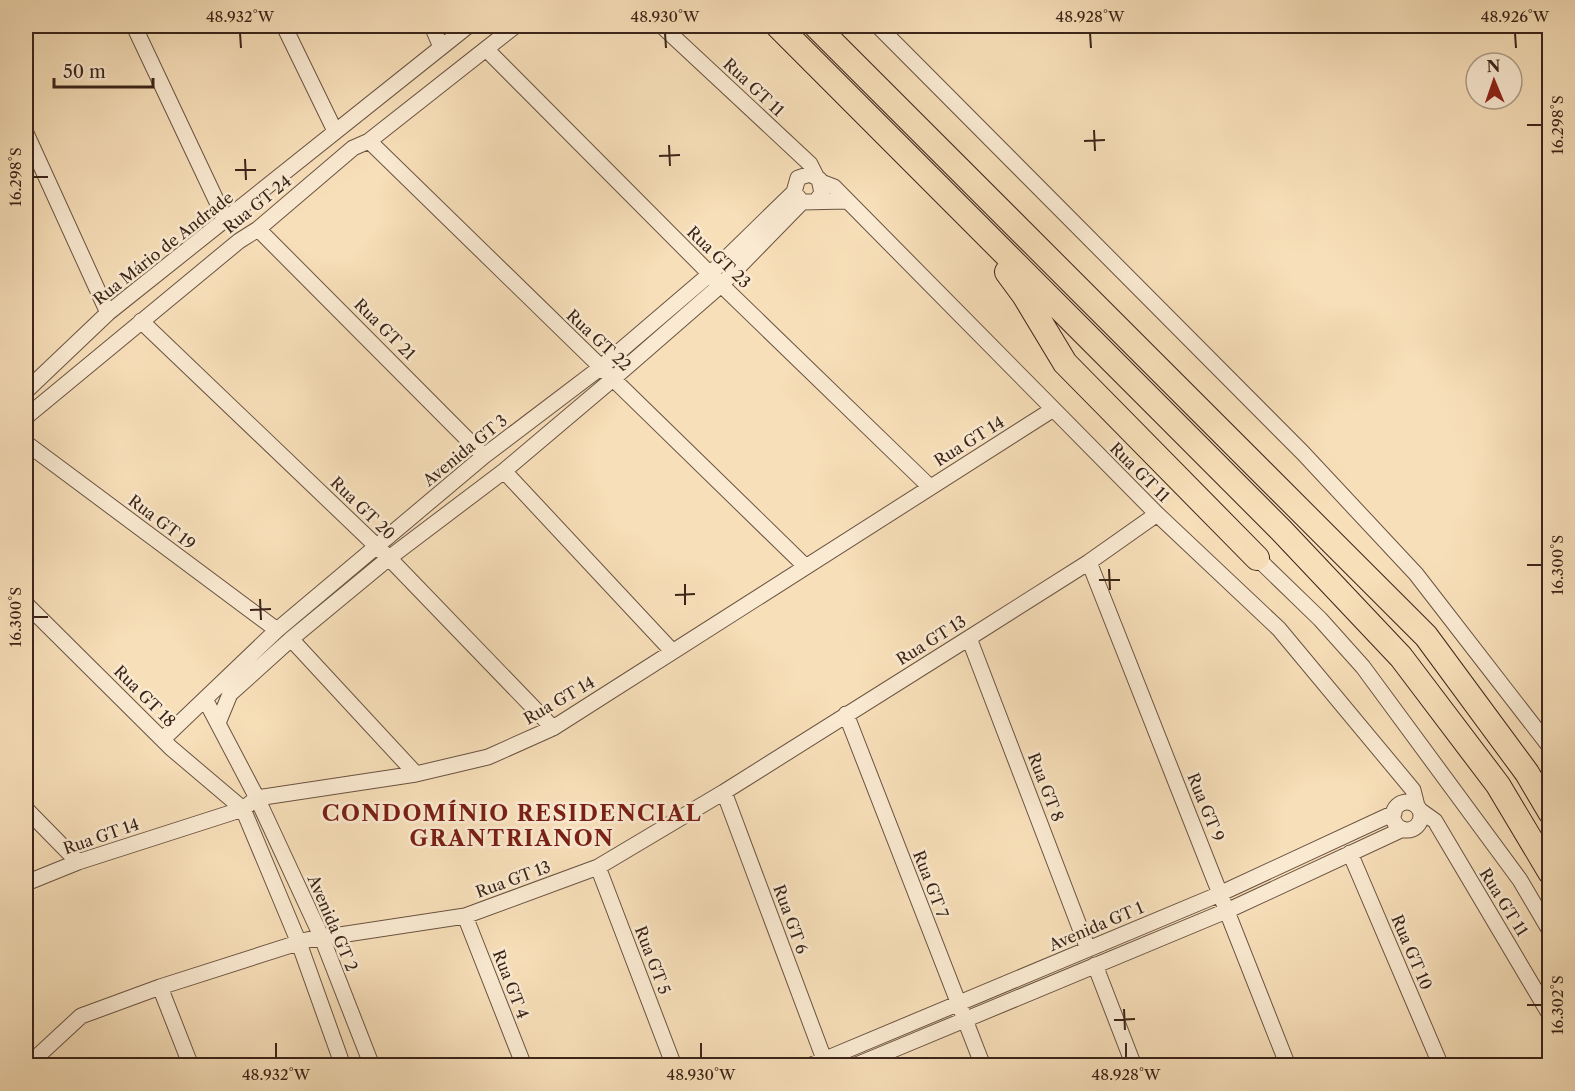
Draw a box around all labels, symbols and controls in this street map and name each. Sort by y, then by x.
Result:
text: 48.932°W [206,7,275,26]
text: 48.930°W [630,7,700,26]
text: 48.928°W [1056,7,1125,26]
text: 48.926°W [1481,7,1550,26]
scale bar [54,51,153,89]
north arrow [1464,51,1524,111]
street label: Rua GT 11 [719,54,789,120]
text: N [1486,56,1501,76]
text: 50 m [63,61,106,83]
text: 16.298°S [1548,95,1567,155]
text: 16.298°S [6,147,25,207]
street label: Rua GT 24 [219,171,295,237]
street label: Rua Mário de Andrade [89,187,237,309]
street label: Rua GT 23 [683,222,755,292]
street label: Rua GT 21 [350,294,420,364]
street label: Rua GT 22 [562,305,636,375]
street label: Avenida GT 3 [418,410,511,491]
street label: Rua GT 14 [930,412,1008,470]
street label: Rua GT 11 [1106,438,1174,506]
street label: Rua GT 20 [327,472,399,544]
street label: Rua GT 19 [124,490,200,554]
text: 16.300°S [1548,535,1567,595]
text: 16.300°S [6,587,25,647]
street label: Rua GT 13 [892,611,970,669]
street label: Rua GT 18 [110,661,180,731]
street label: Rua GT 14 [520,672,598,728]
street label: Rua GT 8 [1024,750,1068,824]
street label: Rua GT 9 [1183,770,1229,844]
district label: CONDOMÍNIO RESIDENCIAL GRANTRIANON [322,799,702,852]
street label: Rua GT 14 [61,814,141,858]
street label: Rua GT 7 [909,847,953,921]
street label: Rua GT 13 [473,856,553,902]
street label: Rua GT 11 [1475,864,1533,940]
street label: Avenida GT 2 [303,871,362,974]
street label: Rua GT 6 [769,882,813,956]
street label: Avenida GT 1 [1045,897,1146,955]
street label: Rua GT 10 [1387,911,1437,993]
street label: Rua GT 5 [631,923,675,997]
street label: Rua GT 4 [489,947,533,1021]
text: 16.302°S [1548,975,1567,1035]
text: 48.932°W [242,1065,311,1084]
text: 48.930°W [666,1065,736,1084]
text: 48.928°W [1092,1065,1161,1084]

